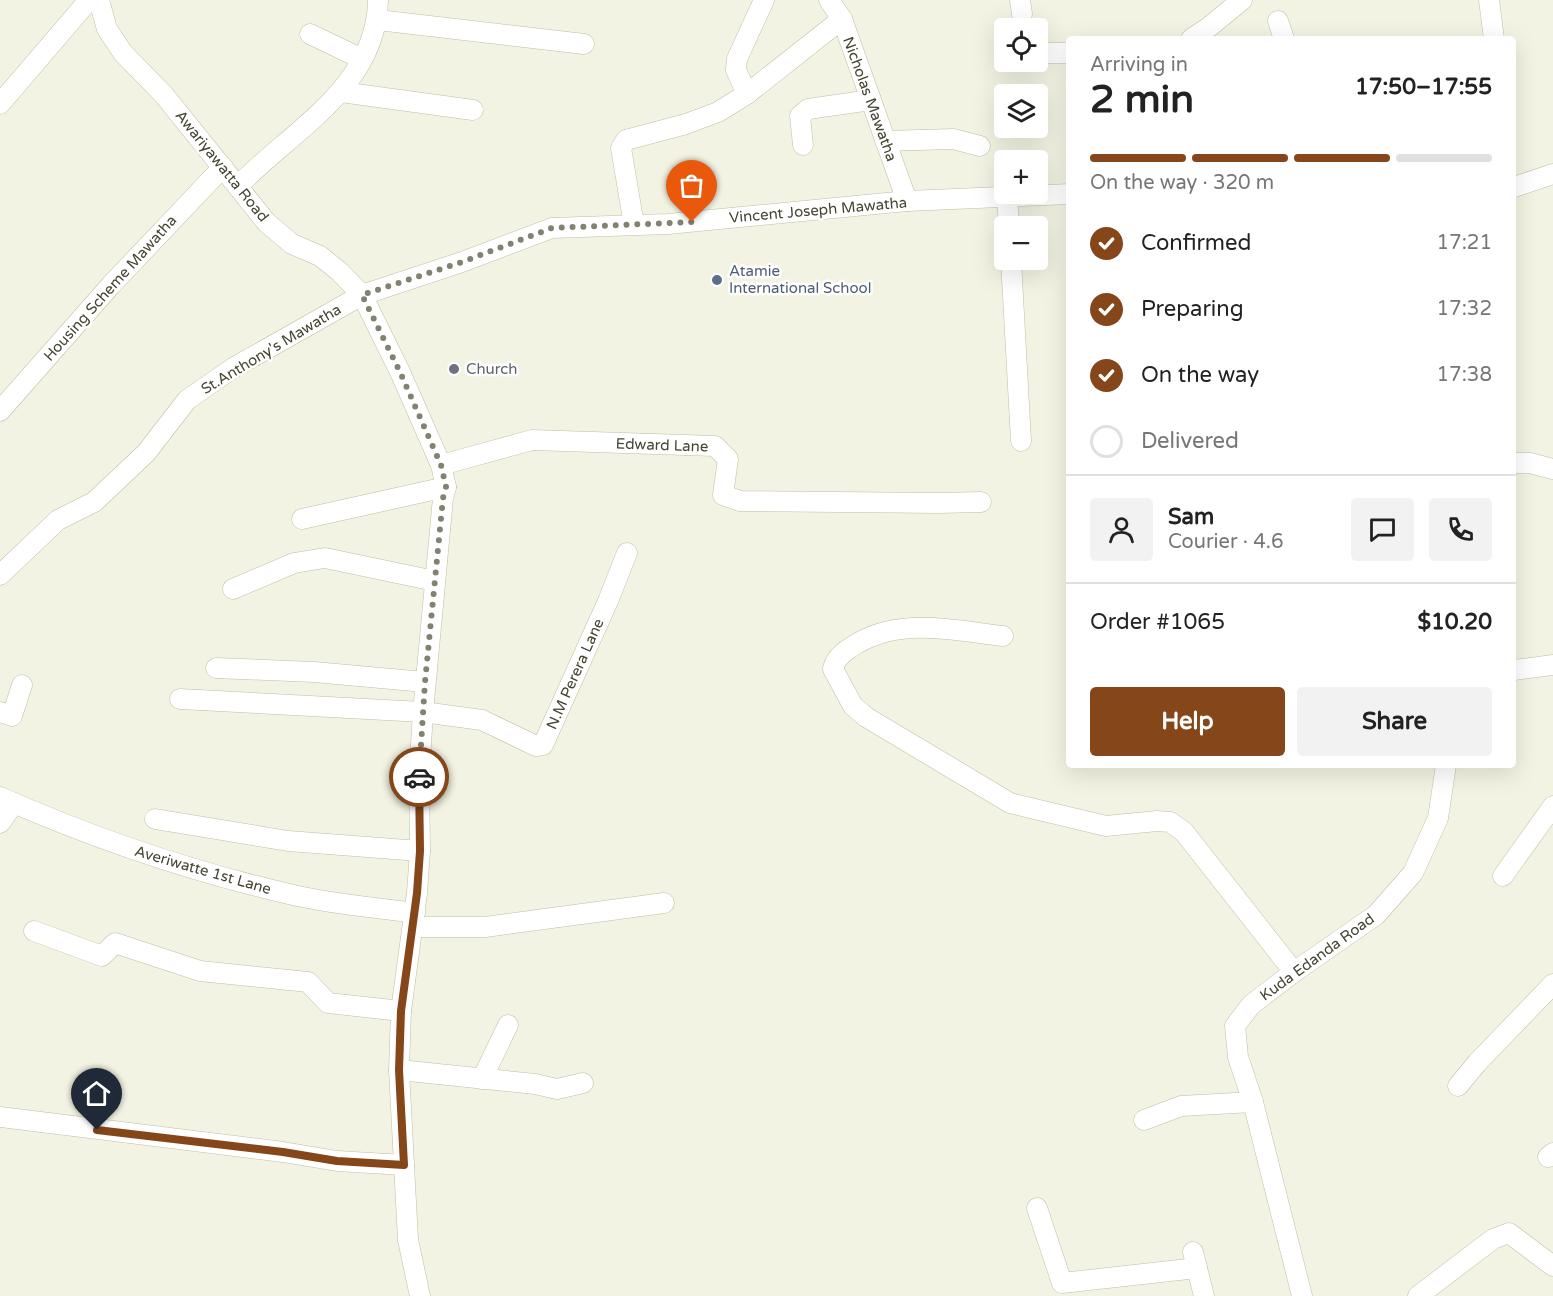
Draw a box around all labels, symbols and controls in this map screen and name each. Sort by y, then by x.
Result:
map controls [994,18,1048,270]
button: locate [994,18,1048,72]
street label: Nicholas Mawatha [839,34,901,164]
text: Arriving in [1090,53,1188,77]
text: 17:50–17:55 [1355,74,1492,100]
text: 2 min [1090,76,1194,123]
button: layers [994,84,1048,138]
street label: Awariyawatta Road [172,107,272,225]
button: + [994,150,1048,204]
pin [666,160,717,222]
icon: bag [675,169,708,202]
text: On the way · 320 m [1090,171,1274,195]
street label: Vincent Joseph Mawatha [728,193,908,227]
street label: Housing Scheme Mawatha [40,211,180,365]
button: − [994,216,1048,270]
icon: check [1090,227,1123,260]
text: Confirmed [1141,230,1251,256]
text: 17:21 [1437,231,1492,255]
place label: Atamie International School [729,262,871,297]
marker: Atamie International School [710,273,724,287]
icon: check [1090,293,1123,326]
text: Preparing [1141,296,1244,322]
text: 17:32 [1437,297,1492,321]
street label: St.Anthony's Mawatha [198,300,344,398]
icon: check [1090,359,1123,392]
place label: Church [466,360,517,378]
marker: Church [447,362,461,376]
text: On the way [1141,362,1259,388]
text: 17:38 [1437,363,1492,387]
text: Delivered [1141,428,1239,454]
street label: Edward Lane [615,434,709,456]
button: person [1090,498,1153,561]
button: chat [1351,498,1414,561]
button: phone [1429,498,1492,561]
text: Sam [1168,504,1214,530]
text: Courier · 4.6 [1168,530,1283,554]
text: Order #1065 [1090,609,1225,635]
text: $10.20 [1417,609,1492,635]
street label: N.M Perera Lane [542,616,608,732]
button: Help [1090,687,1285,756]
button: Share [1297,687,1492,756]
courier [389,747,449,807]
icon: car [403,761,436,794]
street label: Averiwatte 1st Lane [133,842,273,898]
street label: Kuda Edanda Road [1256,909,1378,1005]
pin [71,1068,122,1130]
icon: home [80,1077,113,1110]

